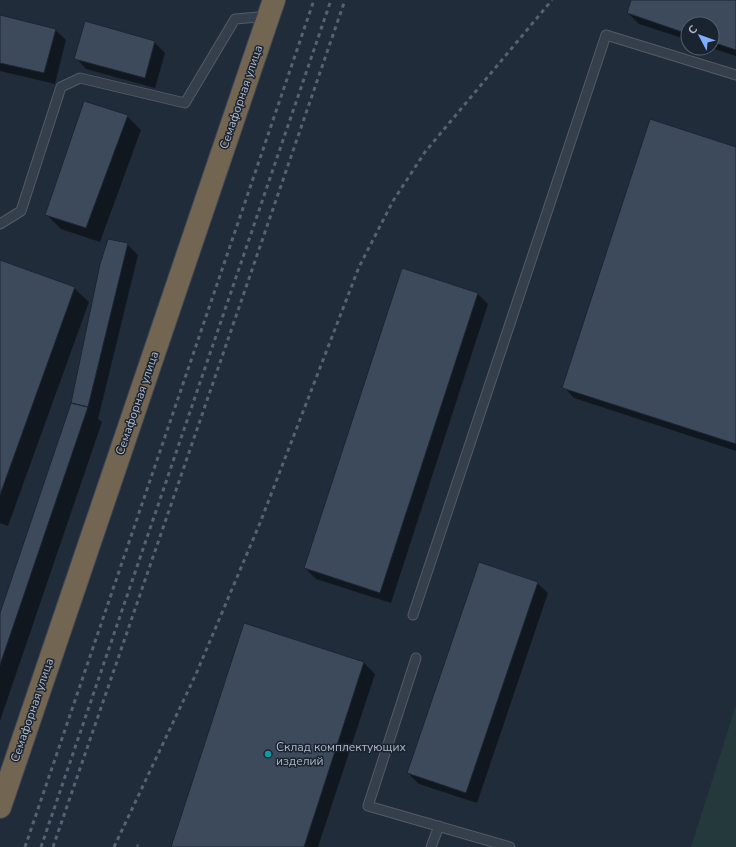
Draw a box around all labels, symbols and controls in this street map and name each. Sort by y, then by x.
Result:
north arrow [680,16,720,56]
text: С [685,22,701,38]
street label: Семафорная улица [216,43,266,151]
street label: Семафорная улица [112,349,162,457]
street label: Семафорная улица [7,656,57,764]
place label: Склад комплектующих изделий [276,739,406,769]
marker: Склад комплектующих изделий [263,749,273,759]

